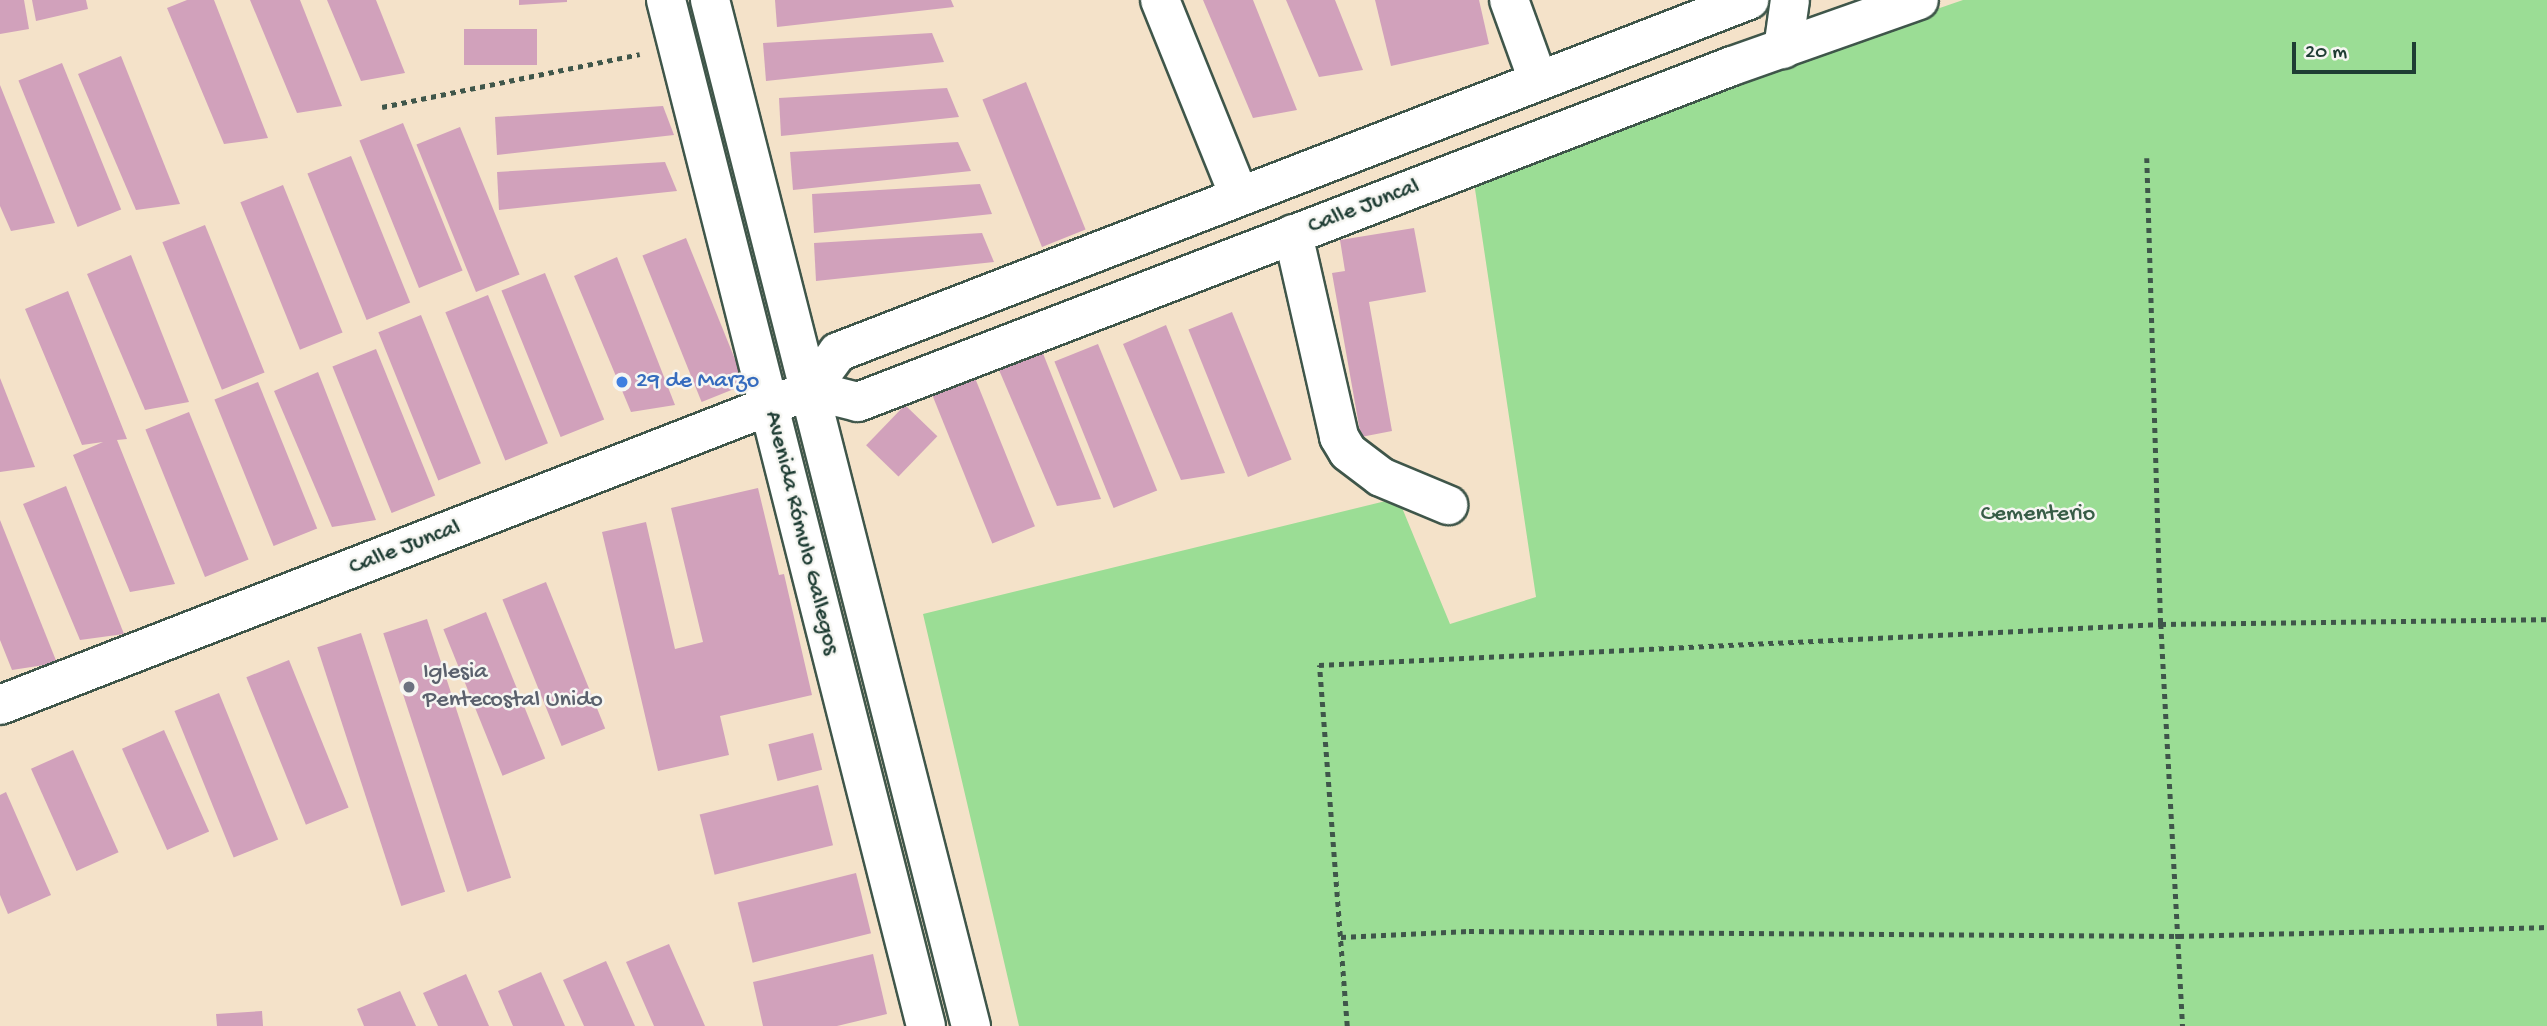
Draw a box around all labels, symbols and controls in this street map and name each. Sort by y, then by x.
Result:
scale bar [2295,28,2419,72]
text: 20 m [2305,41,2347,66]
street label: Calle Juncal [1304,173,1424,241]
place label: 29 de Marzo [636,368,759,396]
marker: 29 de Marzo [614,374,630,390]
street label: Avenida Rómulo Gallegos [757,408,845,658]
park label: Cementerio [1981,501,2095,529]
street label: Calle Juncal [345,514,465,582]
place label: Iglesia Pentecostal Unido [423,659,603,715]
marker: Iglesia Pentecostal Unido [401,679,417,695]

